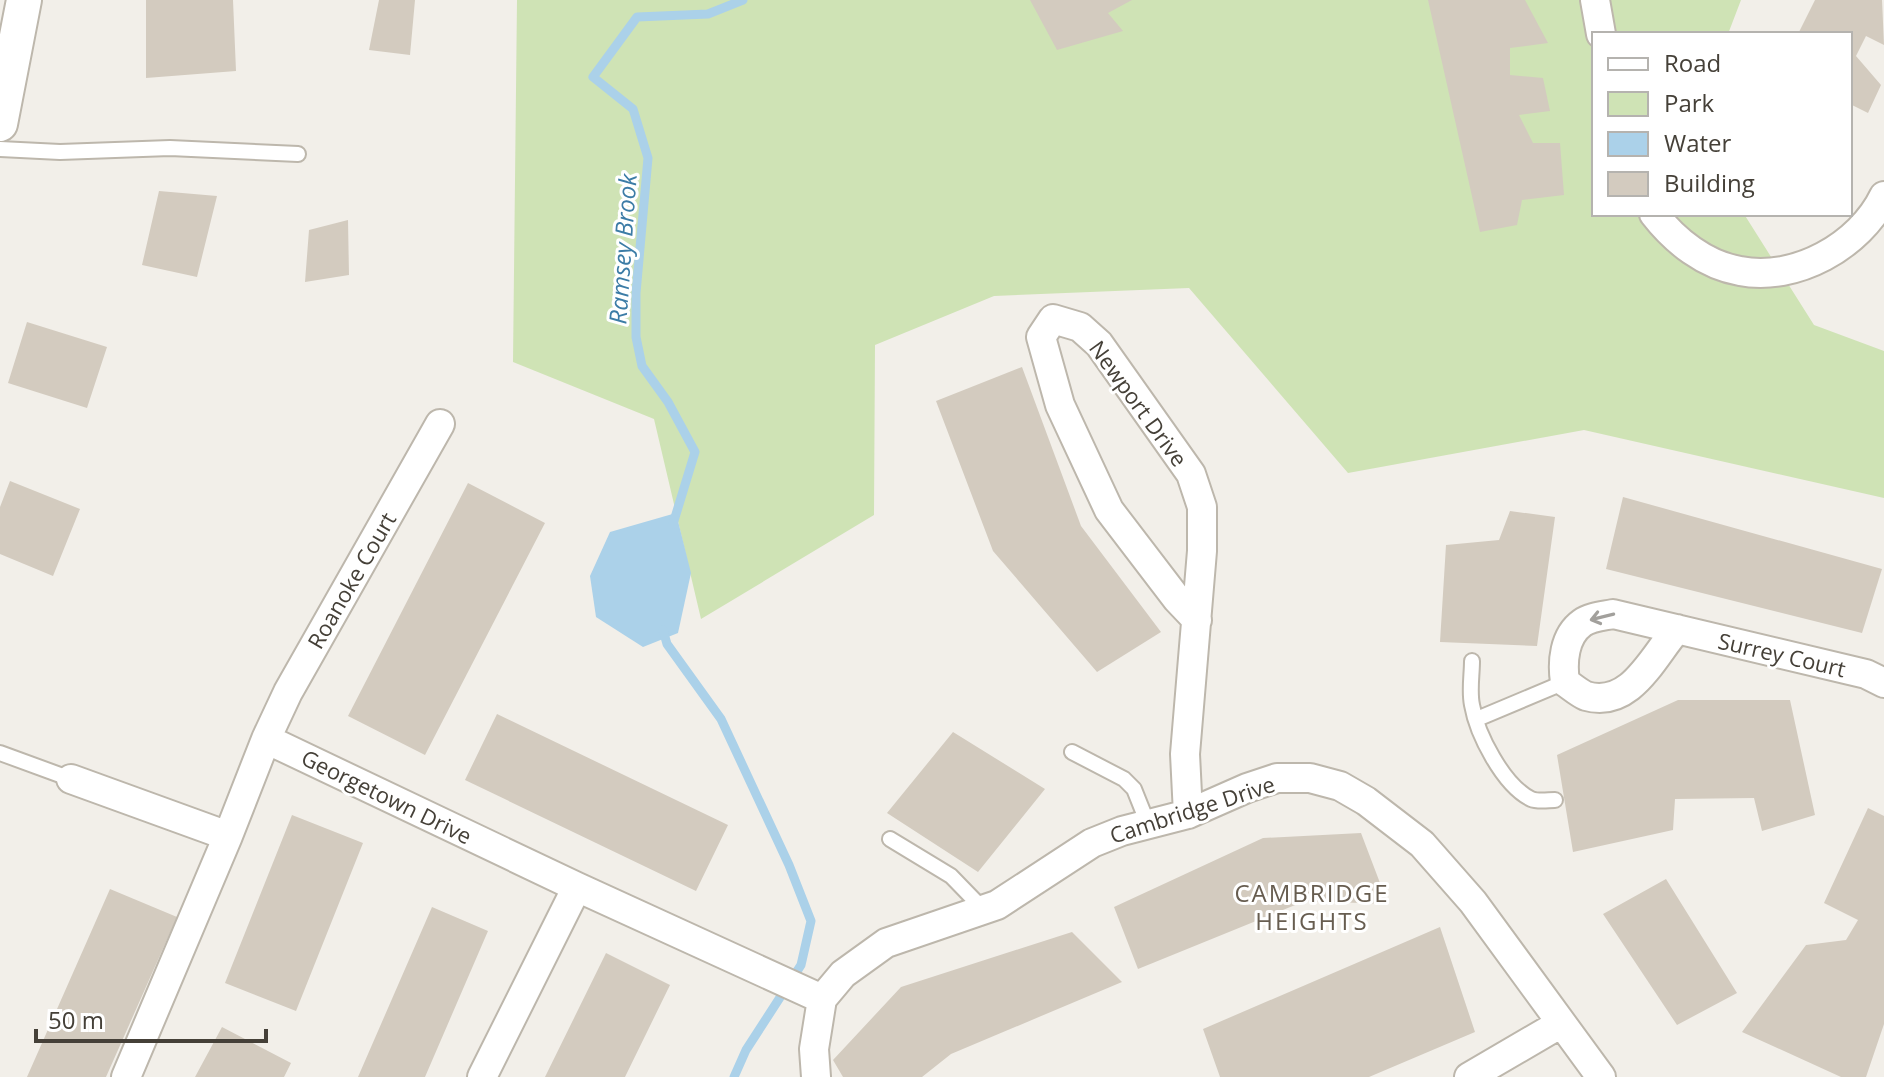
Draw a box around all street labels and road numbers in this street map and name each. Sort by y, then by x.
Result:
street label: Newport Drive [1083,334,1195,472]
street label: Roanoke Court [300,506,402,654]
street label: Surrey Court [1715,625,1849,683]
street label: Georgetown Drive [297,742,477,850]
street label: Cambridge Drive [1106,768,1278,850]

